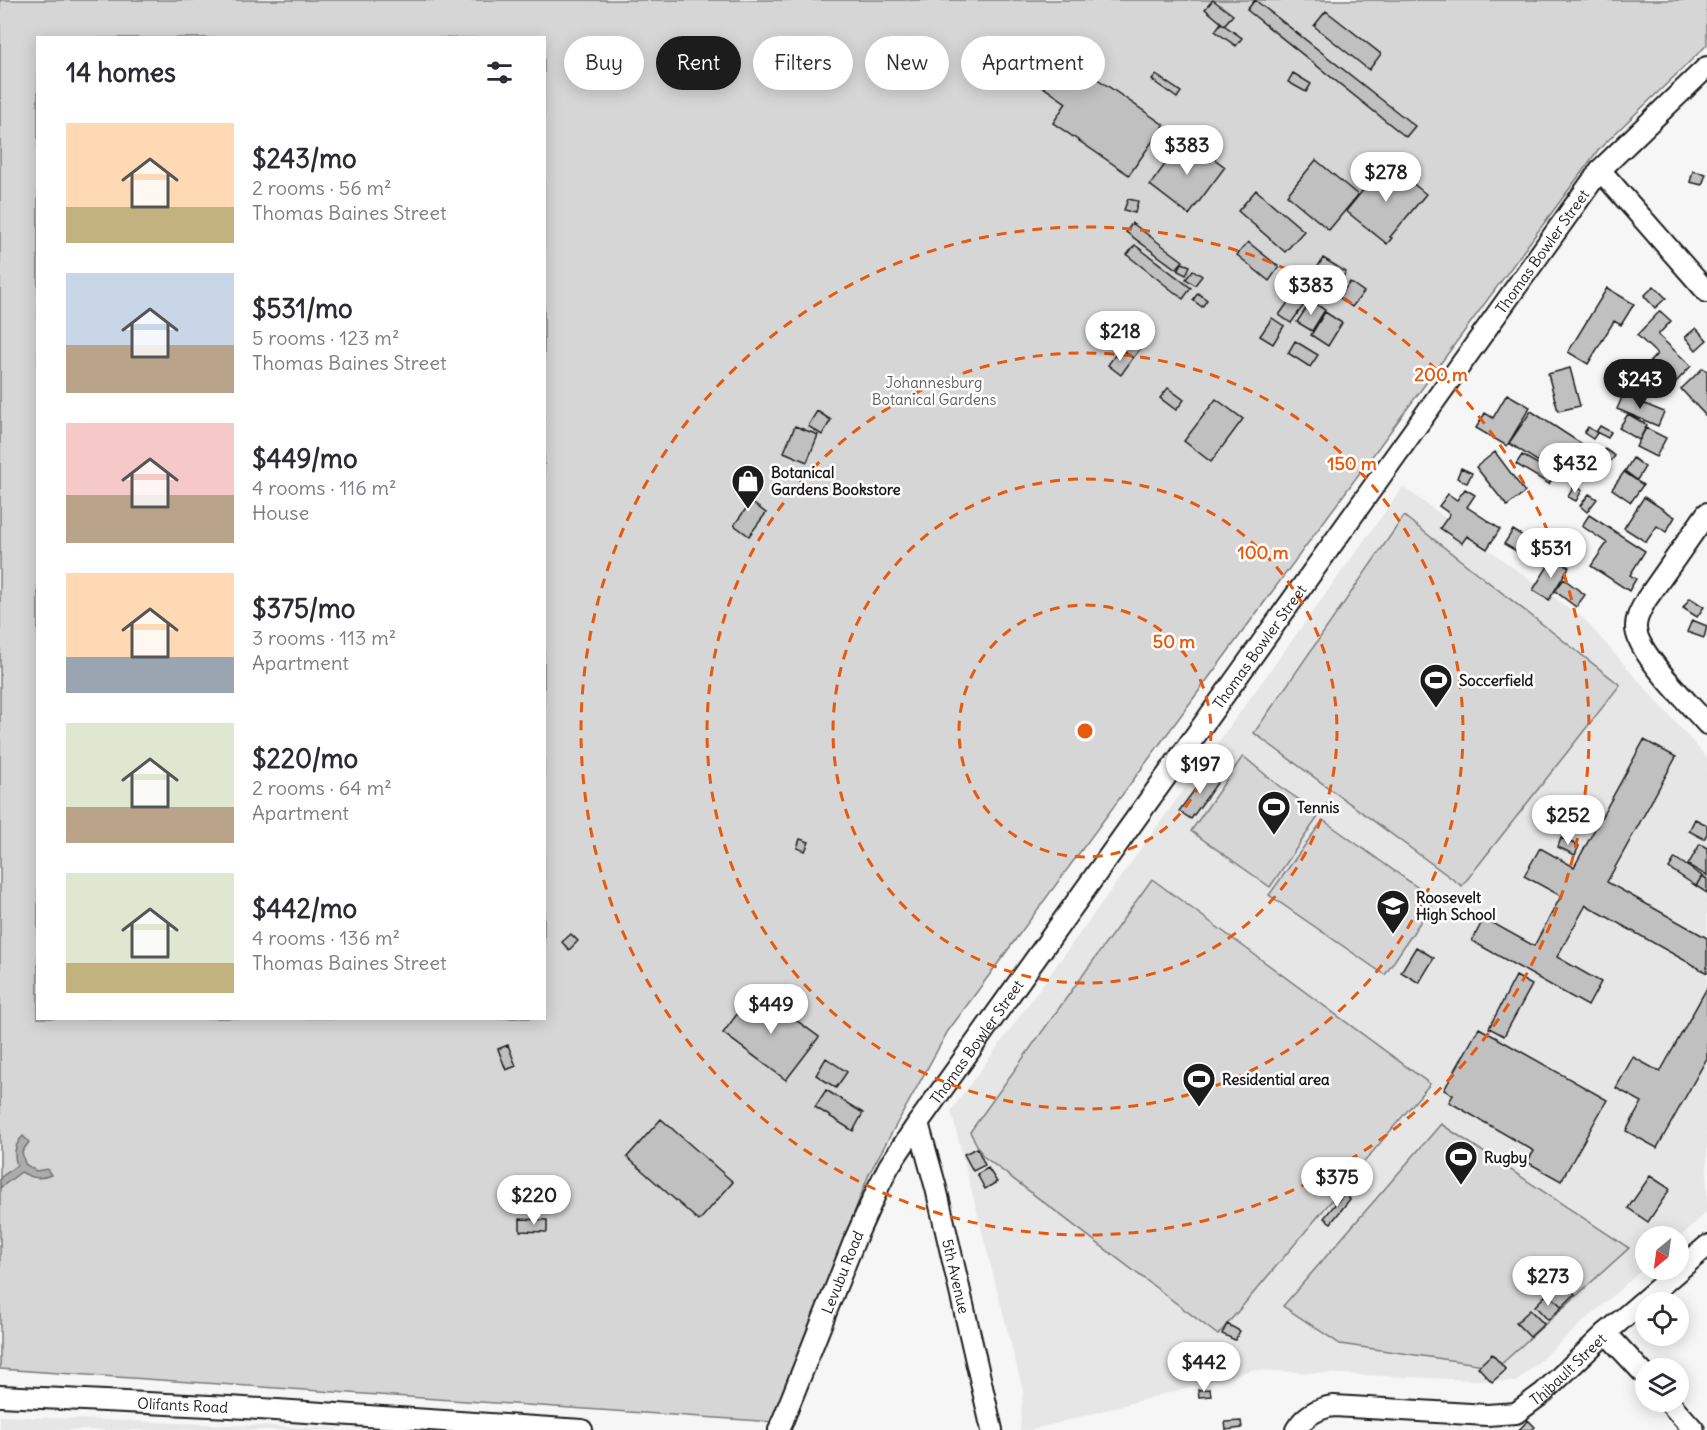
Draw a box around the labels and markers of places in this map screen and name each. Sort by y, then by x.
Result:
pin: $383 [1151,125,1223,176]
pin: $278 [1350,152,1422,203]
pin: $383 [1275,265,1347,316]
pin: $218 [1084,311,1156,362]
pin: $243 [1604,359,1676,410]
pin: $432 [1539,443,1611,494]
shop icon: Botanical Gardens Bookstore [730,463,766,510]
place label: Botanical Gardens Bookstore [771,463,901,499]
pin: $531 [1515,528,1587,579]
sports icon: Soccerfield [1418,662,1454,709]
place label: Soccerfield [1459,671,1534,690]
centre of rings [1075,721,1095,741]
pin: $197 [1164,744,1236,795]
sports icon: Tennis [1256,789,1292,836]
pin: $252 [1532,795,1604,846]
place label: Tennis [1297,798,1340,817]
school or university icon: Roosevelt High School [1375,888,1411,935]
place label: Roosevelt High School [1416,888,1496,925]
pin: $449 [735,984,807,1035]
sports icon: Residential area [1181,1061,1217,1108]
place label: Residential area [1222,1070,1330,1089]
sports icon: Rugby [1443,1139,1479,1186]
place label: Rugby [1484,1148,1527,1168]
pin: $375 [1301,1157,1373,1208]
pin: $220 [498,1175,570,1226]
pin: $273 [1512,1256,1584,1307]
pin: $442 [1168,1342,1240,1393]

